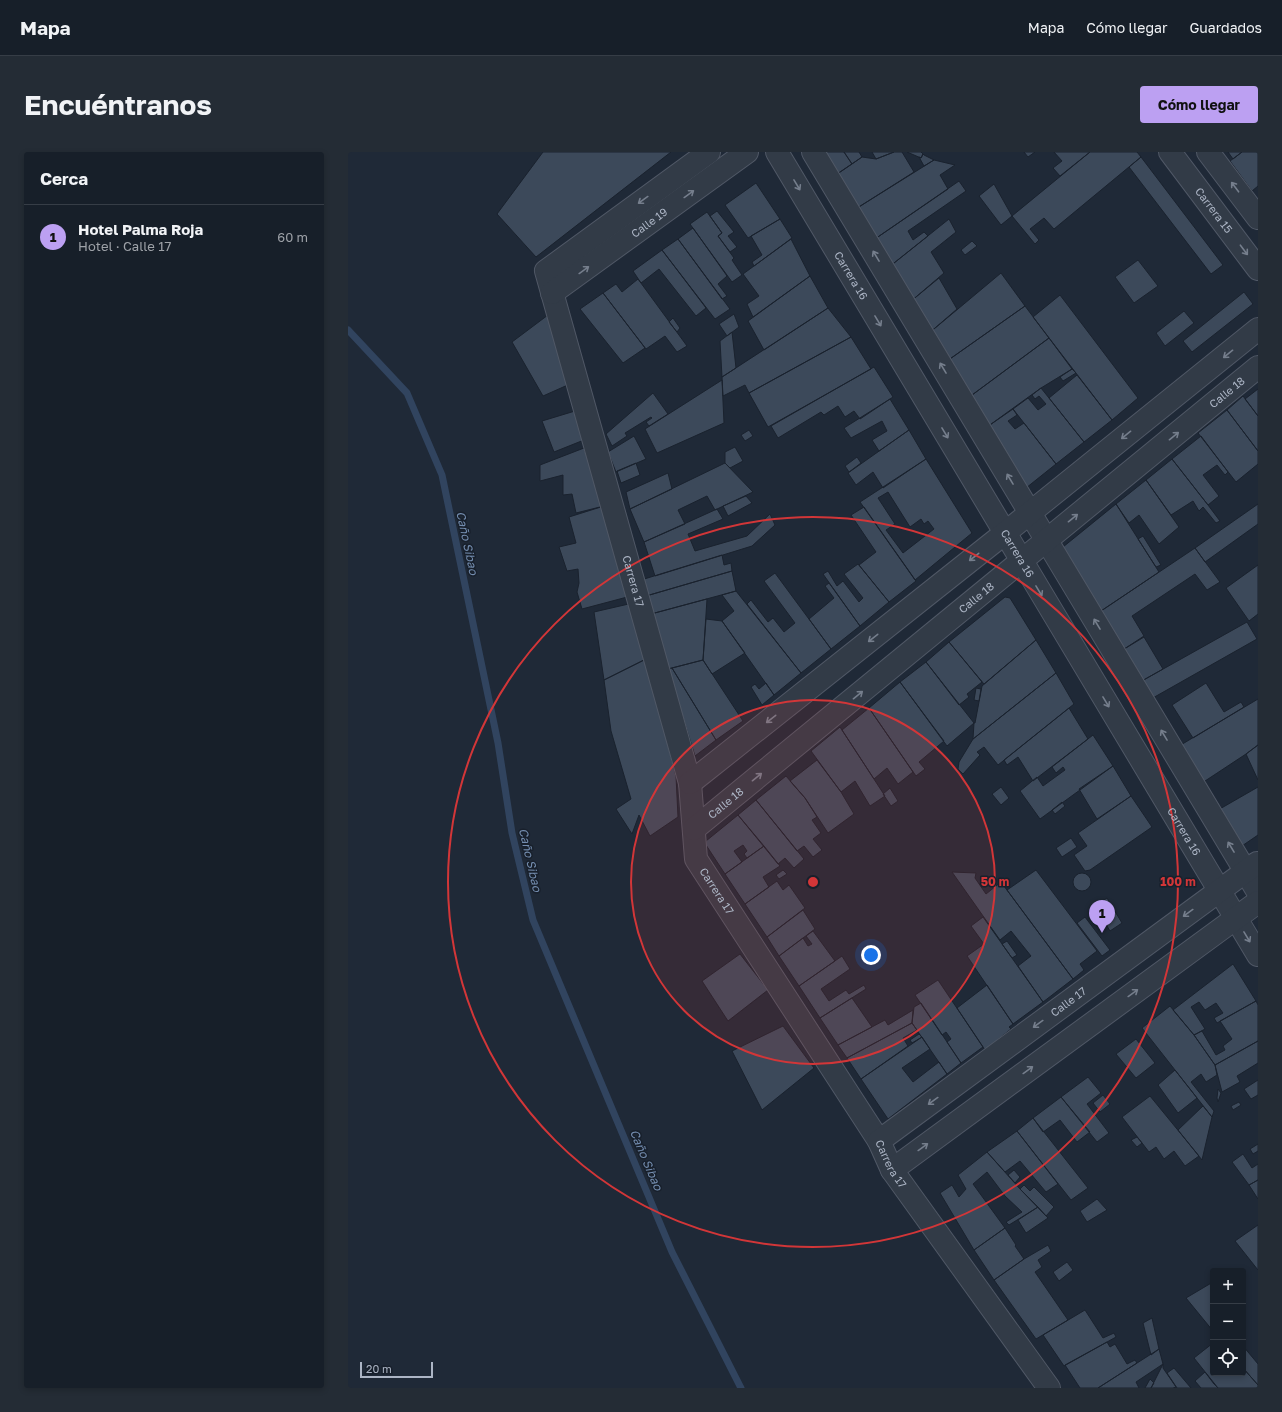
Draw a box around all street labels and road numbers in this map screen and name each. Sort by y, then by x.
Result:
street label: Carrera 15 [1193,185,1236,235]
street label: Calle 19 [628,205,670,240]
street label: Carrera 16 [832,249,871,302]
street label: Calle 18 [1206,374,1247,410]
street label: Carrera 16 [999,527,1037,580]
street label: Carrera 17 [620,554,647,608]
street label: Calle 18 [956,579,997,616]
street label: Calle 18 [705,784,746,821]
street label: Carrera 16 [1165,805,1204,858]
street label: Carrera 17 [697,865,737,917]
street label: Calle 17 [1048,984,1089,1019]
street label: Carrera 17 [873,1138,910,1190]

